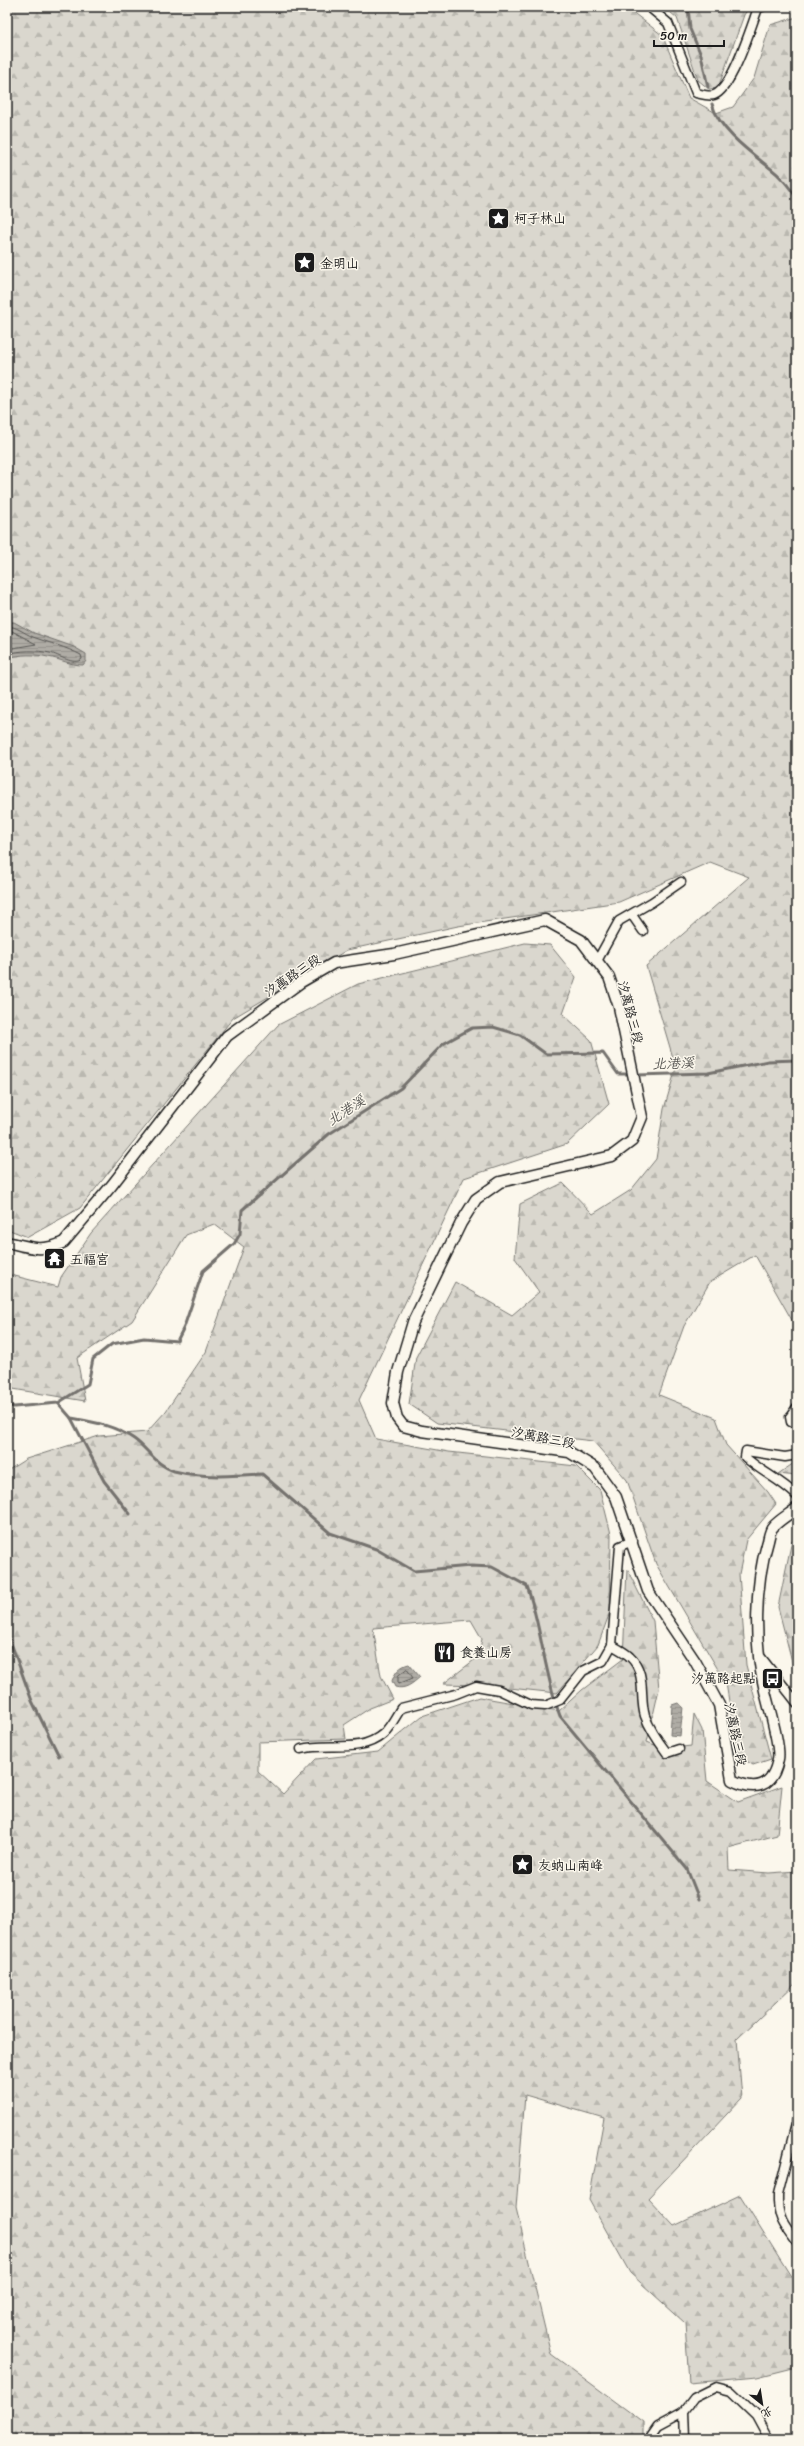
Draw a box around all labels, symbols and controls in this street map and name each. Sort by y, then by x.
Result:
scale bar [654,22,724,48]
text: 50 m [660,25,687,47]
place icon: 柯子林山 [485,205,511,231]
place label: 柯子林山 [514,207,566,230]
place icon: 金明山 [291,250,317,276]
place label: 金明山 [320,252,359,275]
street label: 汐萬路三段 [259,948,326,1003]
street label: 汐萬路三段 [611,978,650,1047]
water label: 北港溪 [652,1050,695,1077]
water label: 北港溪 [322,1088,372,1132]
temple icon: 五福宮 [42,1246,68,1272]
place label: 五福宮 [70,1248,109,1271]
street label: 汐萬路三段 [509,1420,577,1455]
restaurant icon: 食養山房 [431,1639,457,1665]
place label: 食養山房 [460,1641,512,1664]
bus stop icon: 汐萬路起點 [759,1665,785,1691]
place label: 汐萬路起點 [691,1667,756,1690]
street label: 汐萬路三段 [718,1700,754,1768]
place icon: 友蚋山南峰 [509,1852,535,1878]
place label: 友蚋山南峰 [538,1854,603,1877]
north arrow [742,2384,782,2424]
text: 北 [757,2401,776,2423]

